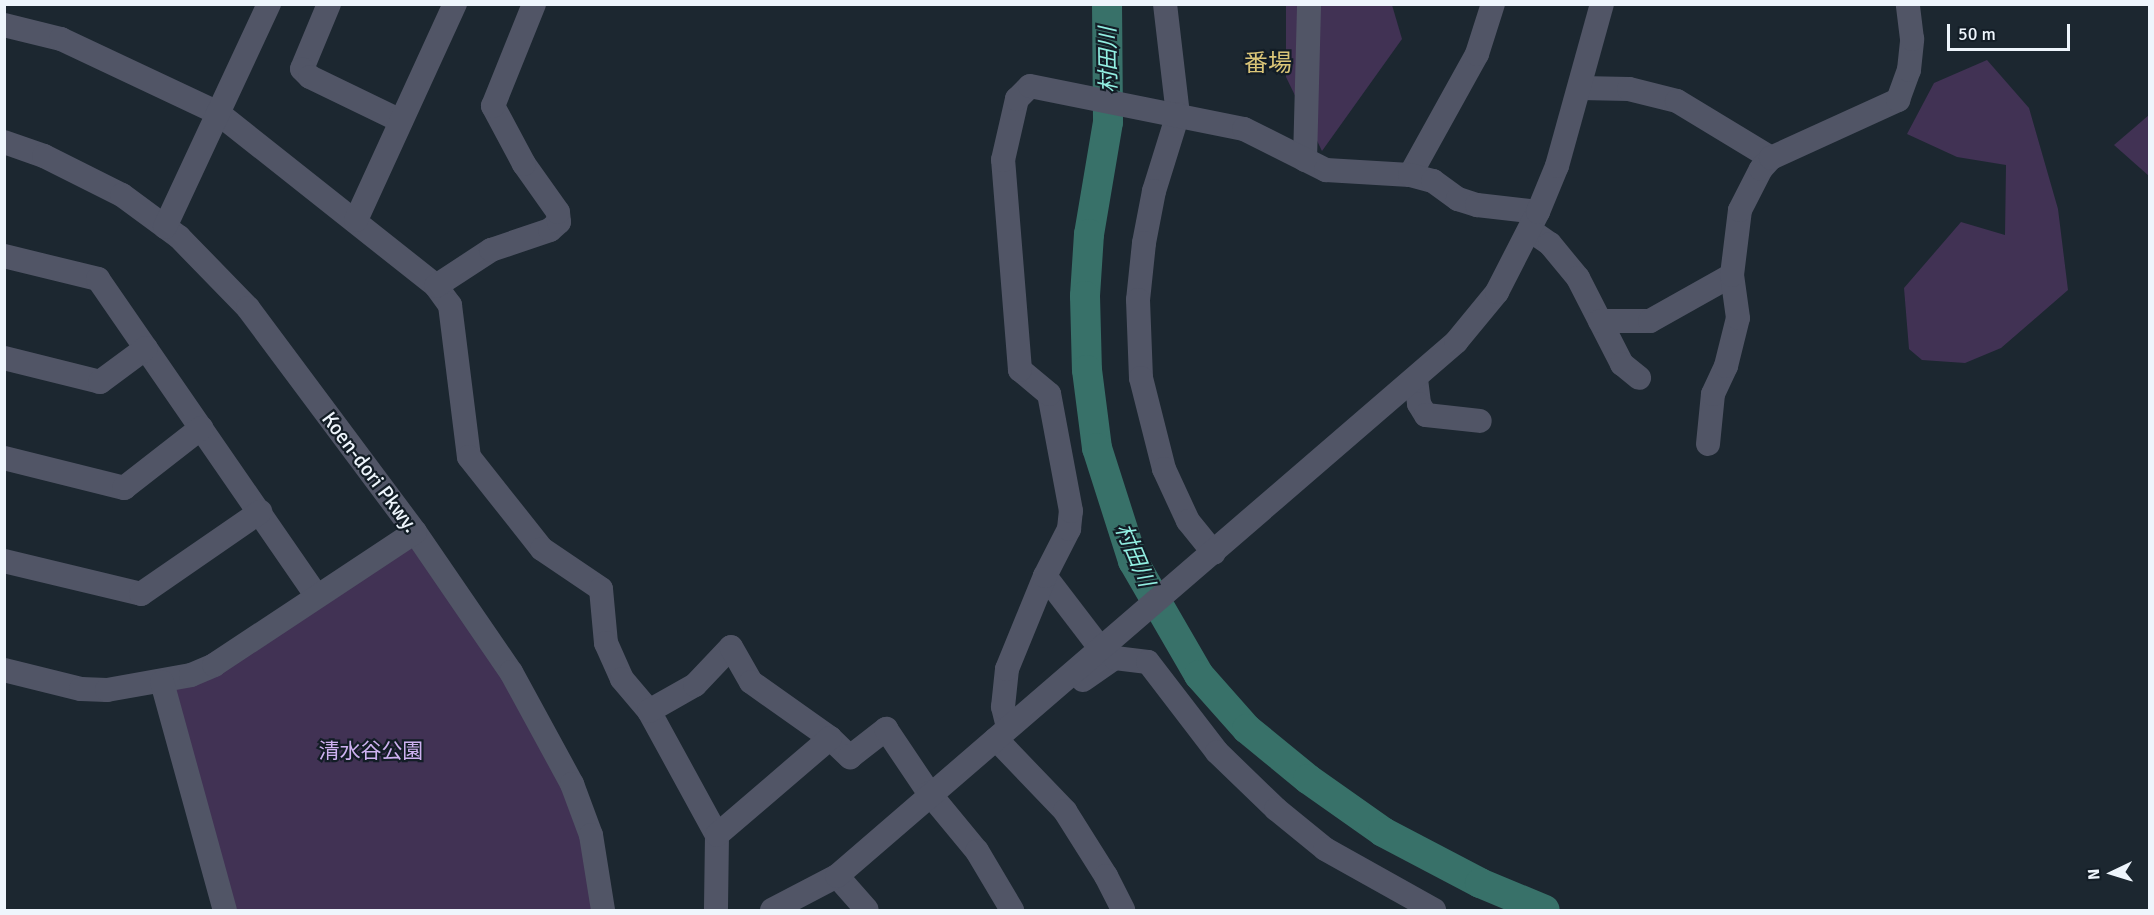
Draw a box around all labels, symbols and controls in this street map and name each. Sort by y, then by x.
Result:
scale bar [1950,12,2073,50]
text: 50 m [1958,23,1996,45]
water label: 村田川 [1094,27,1122,93]
district label: 番場 [1244,50,1292,78]
street label: Koen-dori Pkwy. [316,407,424,537]
water label: 村田川 [1110,519,1160,591]
park label: 清水谷公園 [319,738,423,764]
north arrow [2082,843,2142,903]
text: N [2084,868,2104,881]

